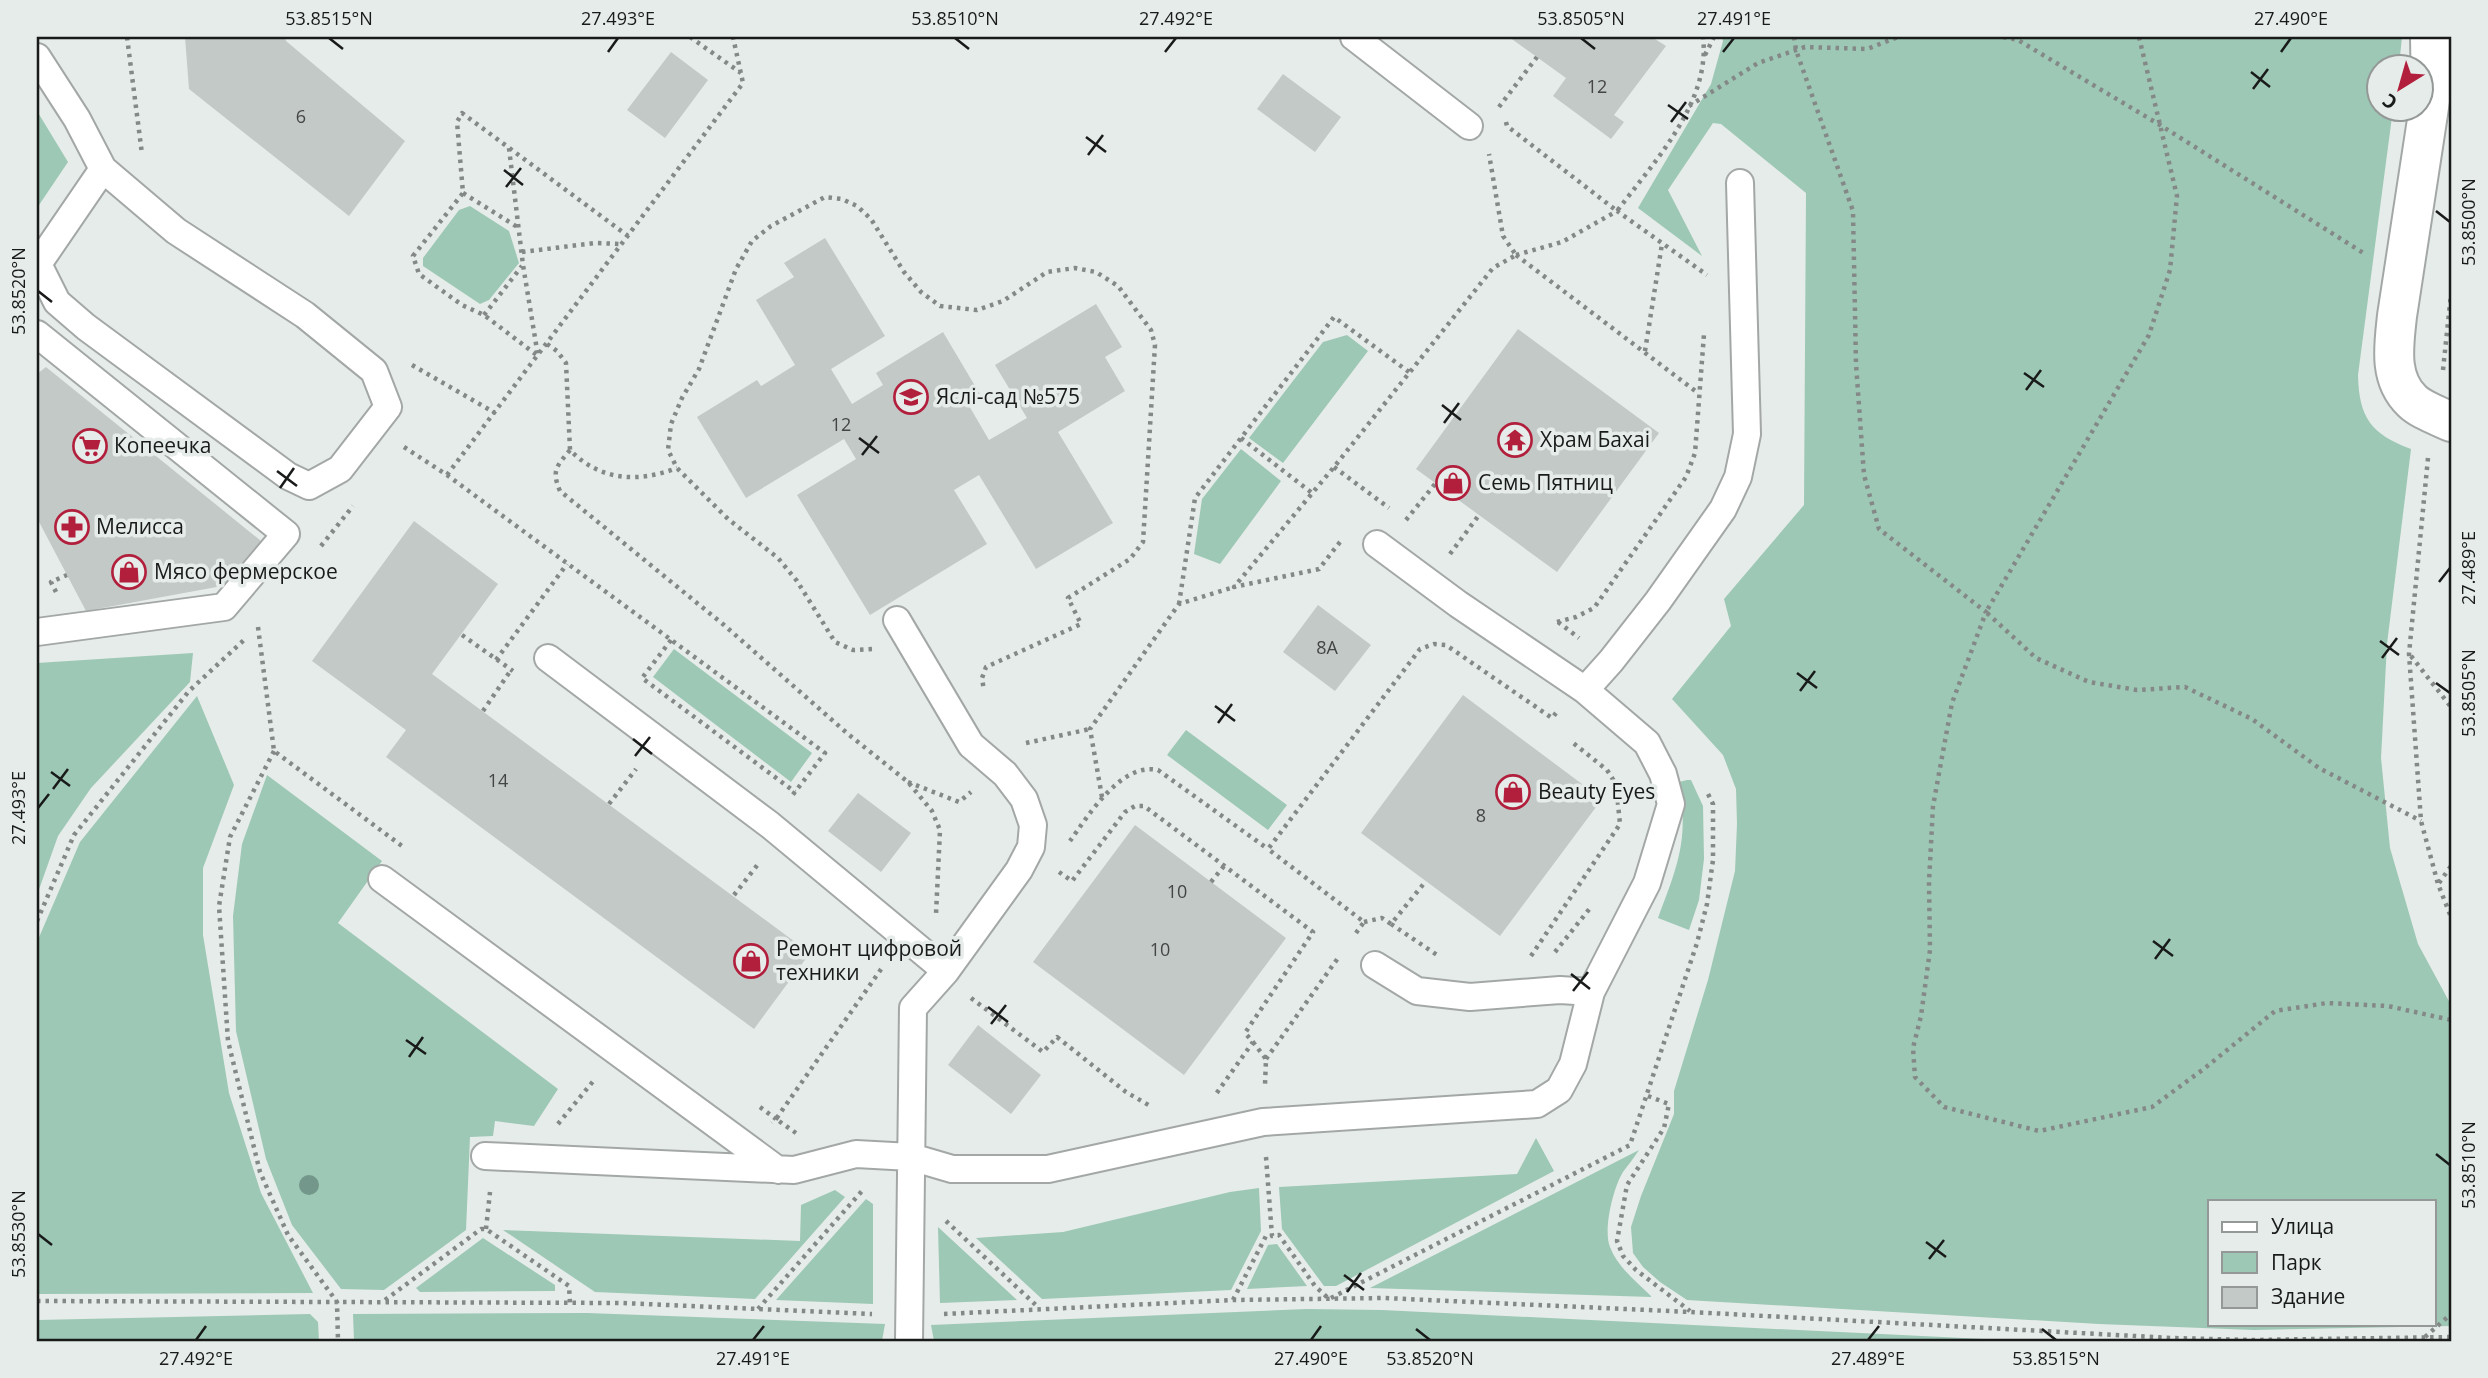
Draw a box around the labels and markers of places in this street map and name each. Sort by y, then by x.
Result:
school or university icon: Яслі-сад №575 [892,378,930,416]
place label: Яслі-сад №575 [936,382,1080,410]
temple icon: Храм Бахаі [1496,421,1534,459]
place label: Храм Бахаі [1540,425,1650,453]
supermarket icon: Копеечка [71,427,109,465]
place label: Копеечка [114,431,211,459]
shop icon: Семь Пятниц [1434,464,1472,502]
place label: Семь Пятниц [1478,468,1613,496]
pharmacy icon: Мелисса [53,508,91,546]
place label: Мелисса [96,512,184,540]
shop icon: Мясо фермерское [110,553,148,591]
place label: Мясо фермерское [154,557,338,585]
shop icon: Beauty Eyes [1494,773,1532,811]
place label: Beauty Eyes [1538,777,1655,805]
place label: Ремонт цифровой техники [776,934,962,986]
shop icon: Ремонт цифровой техники [732,942,770,980]

